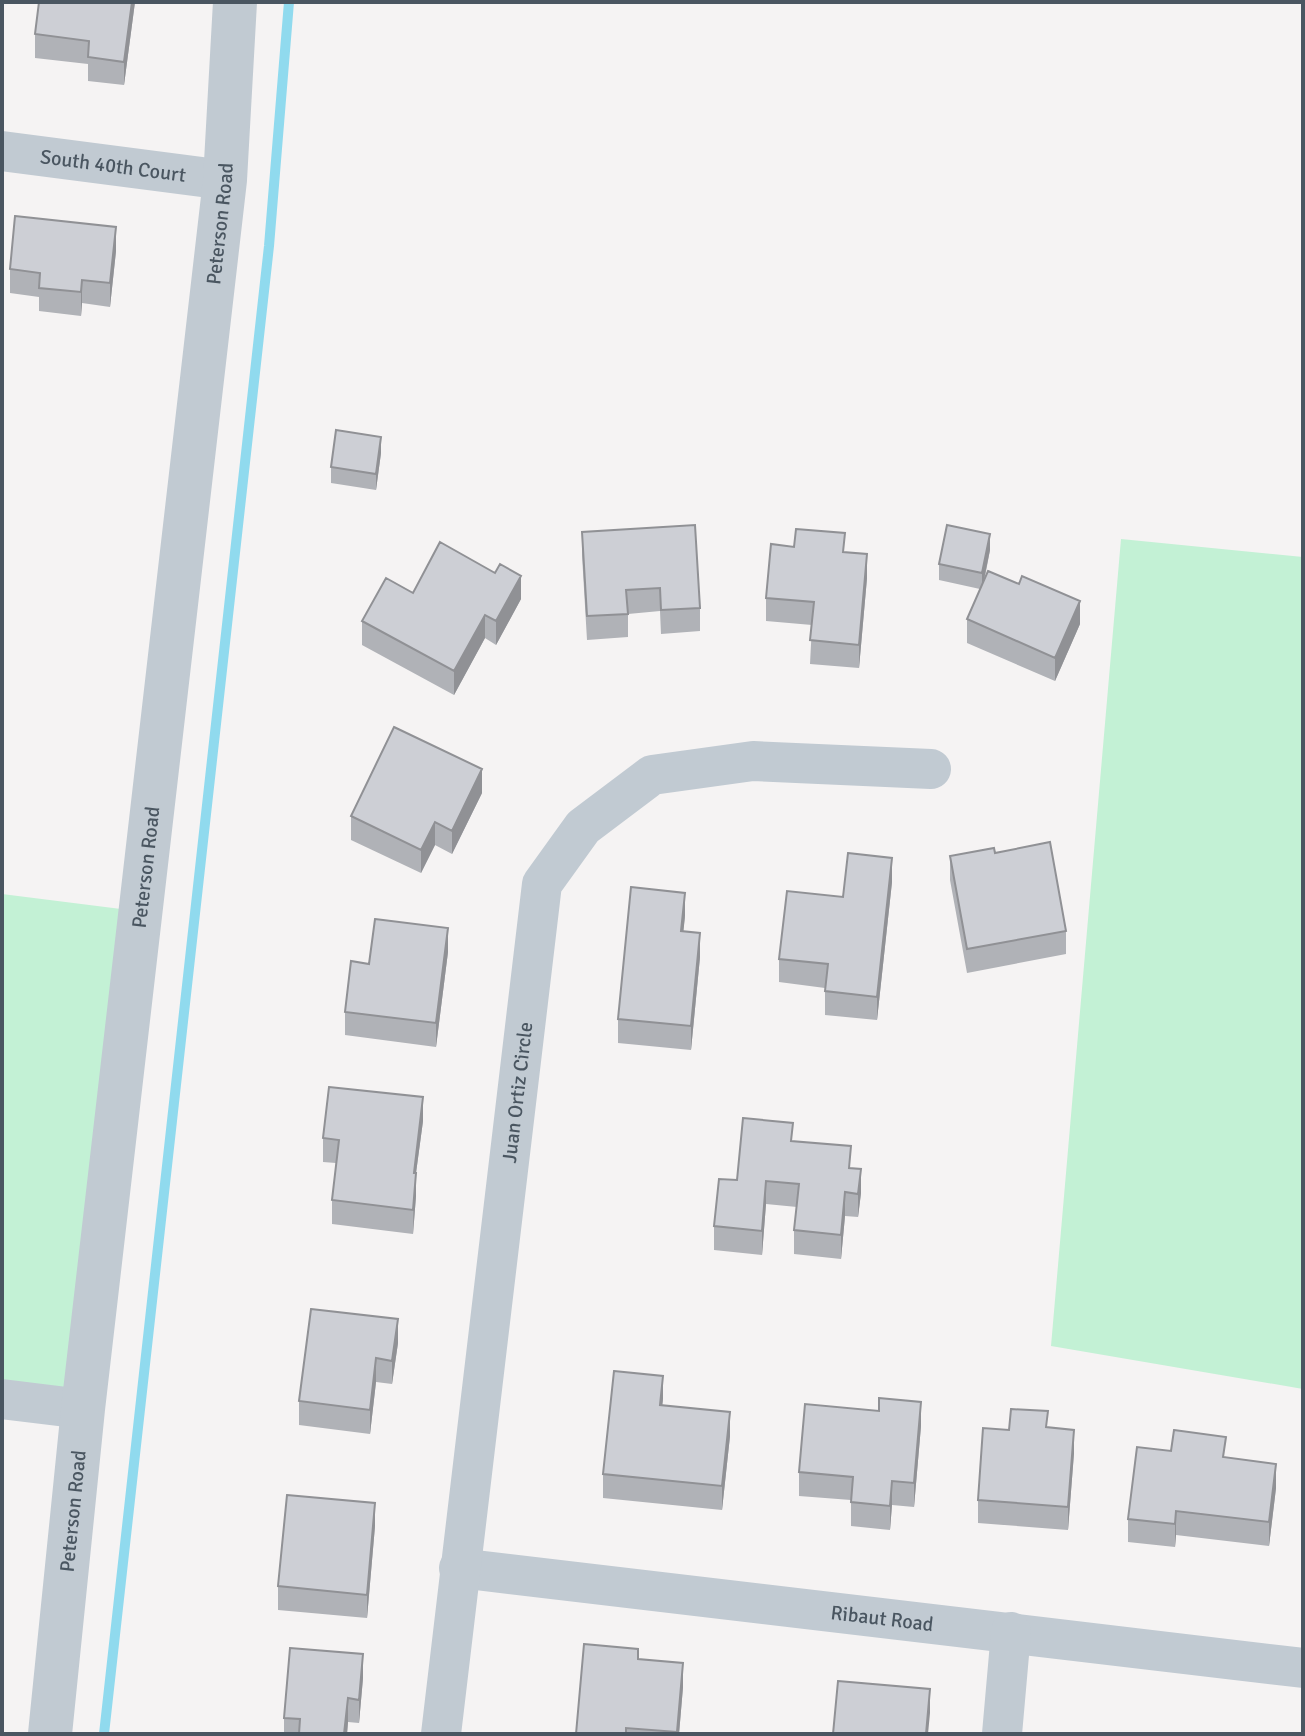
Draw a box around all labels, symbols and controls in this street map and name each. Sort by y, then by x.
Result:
street label: South 40th Court [39,144,187,188]
street label: Peterson Road [201,162,239,286]
street label: Peterson Road [127,805,166,930]
street label: Juan Ortiz Circle [497,1021,539,1164]
street label: Peterson Road [55,1449,92,1573]
street label: Ribaut Road [829,1600,935,1637]

